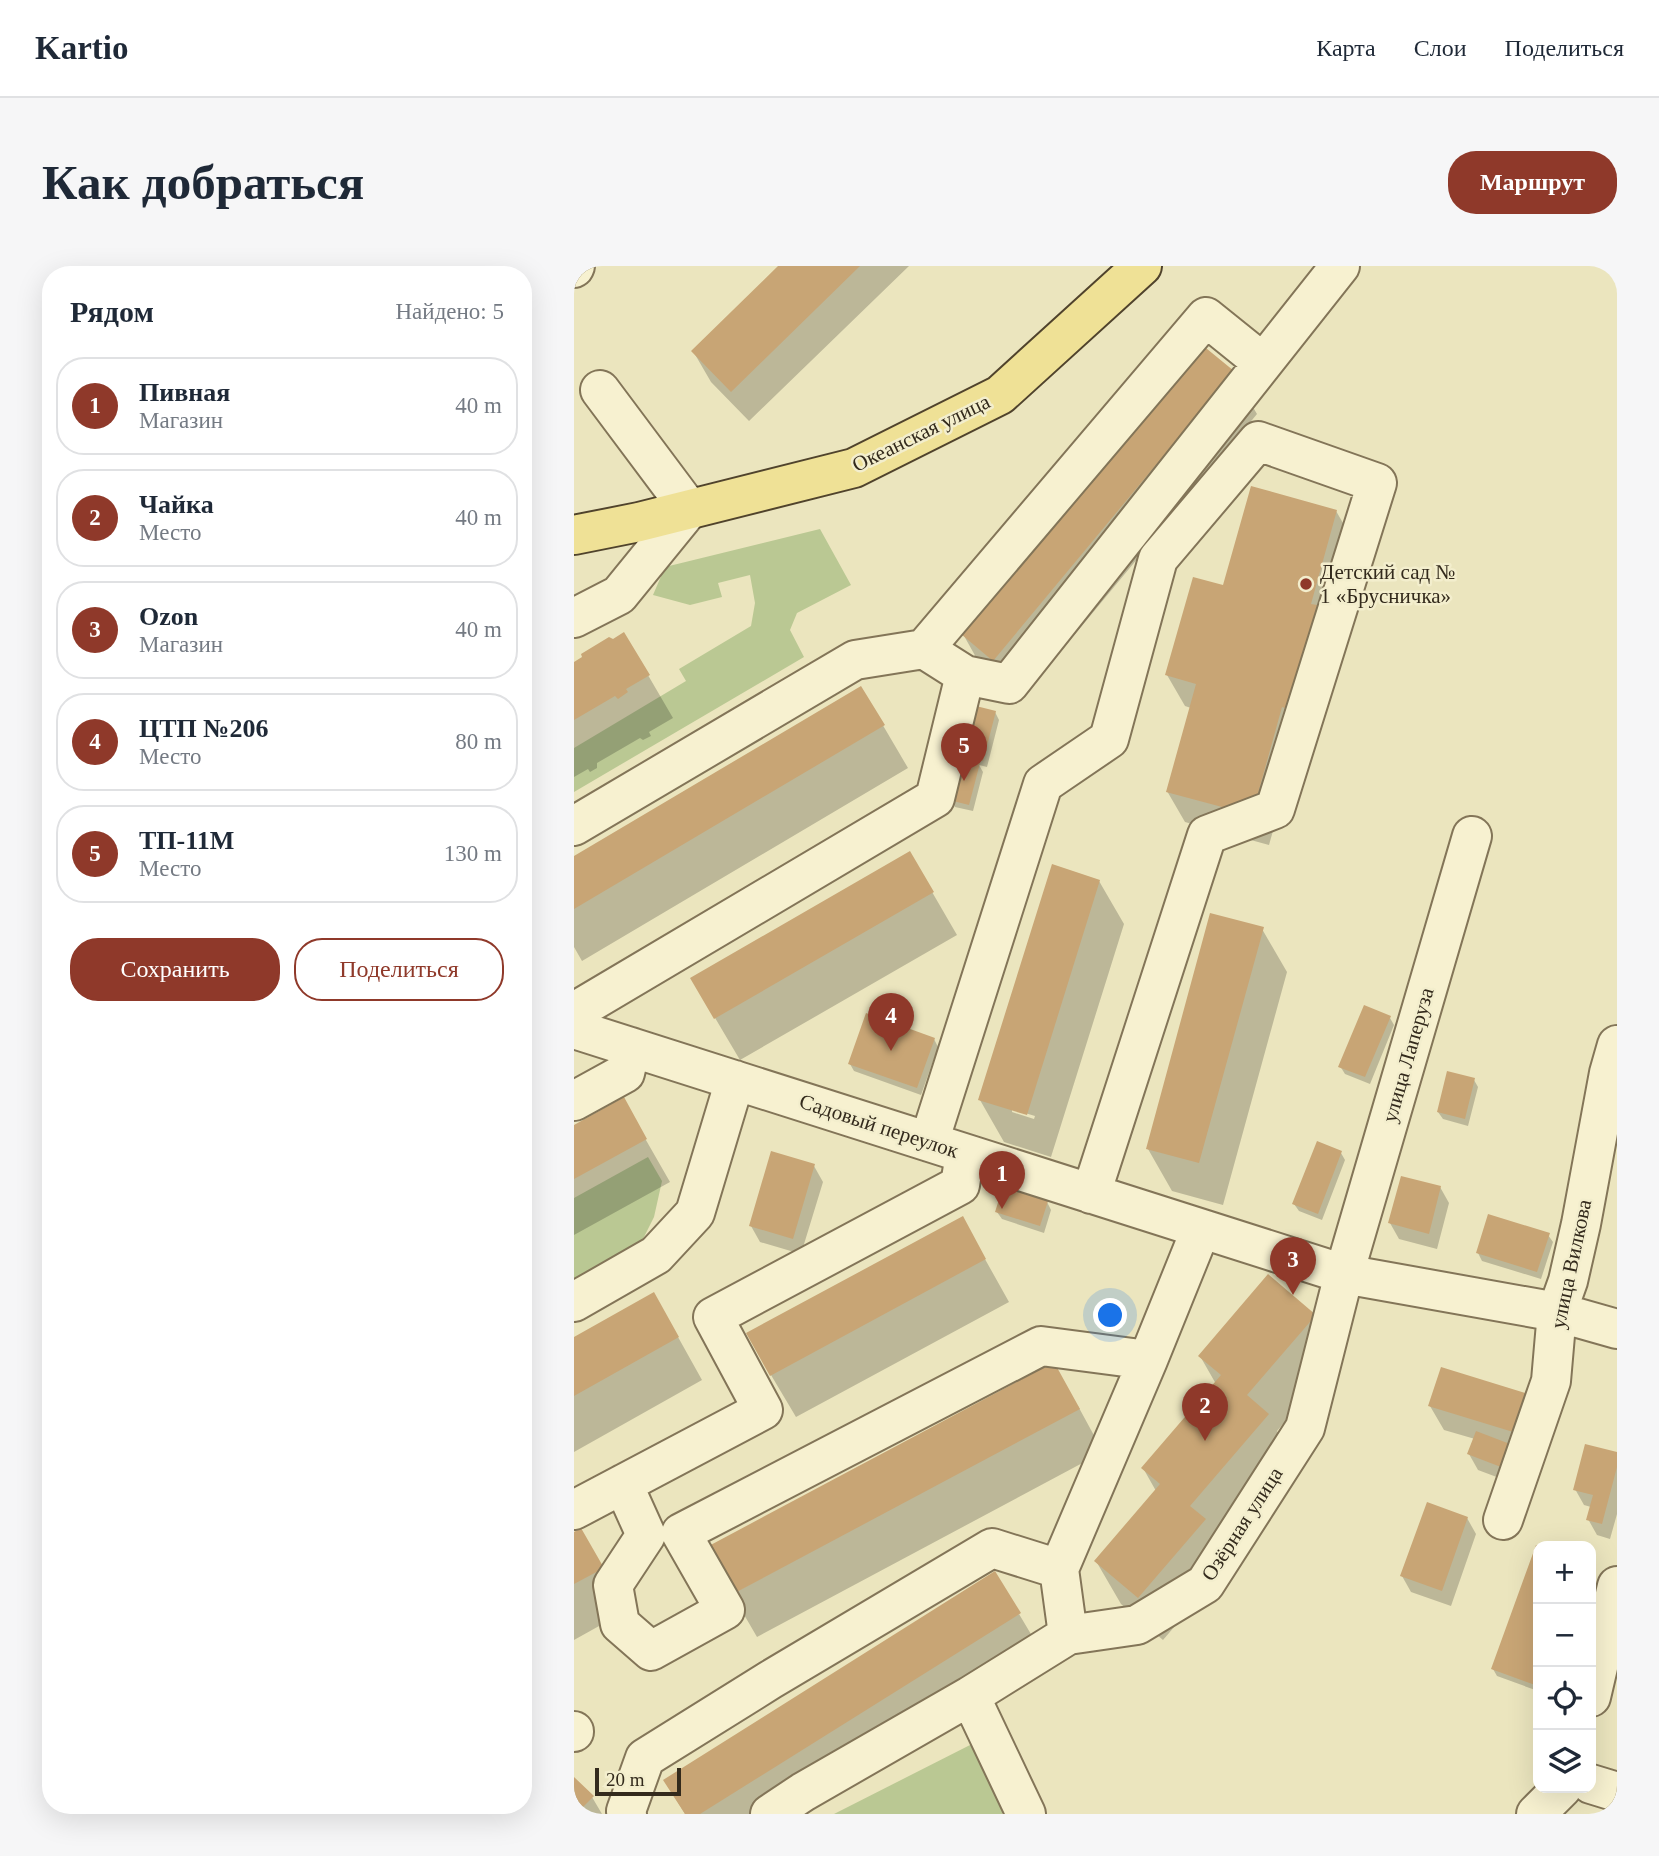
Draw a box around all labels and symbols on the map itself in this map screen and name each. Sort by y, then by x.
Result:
street label: Океанская улица [848,389,994,477]
place label: Детский сад № 1 «Брусничка» [1320,560,1455,608]
marker: Детский сад № 1 «Брусничка» [1298,576,1314,592]
pin: 5 [941,723,987,781]
street label: улица Лаперуза [1377,984,1439,1125]
pin: 4 [868,993,914,1051]
street label: Садовый переулок [797,1089,962,1163]
pin: 1 [979,1151,1025,1209]
street label: улица Вилкова [1546,1197,1597,1331]
pin: 3 [1270,1237,1316,1295]
your location [1093,1298,1127,1332]
pin: 2 [1182,1383,1228,1441]
street label: Озёрная улица [1196,1462,1288,1585]
scale bar [595,1765,681,1797]

